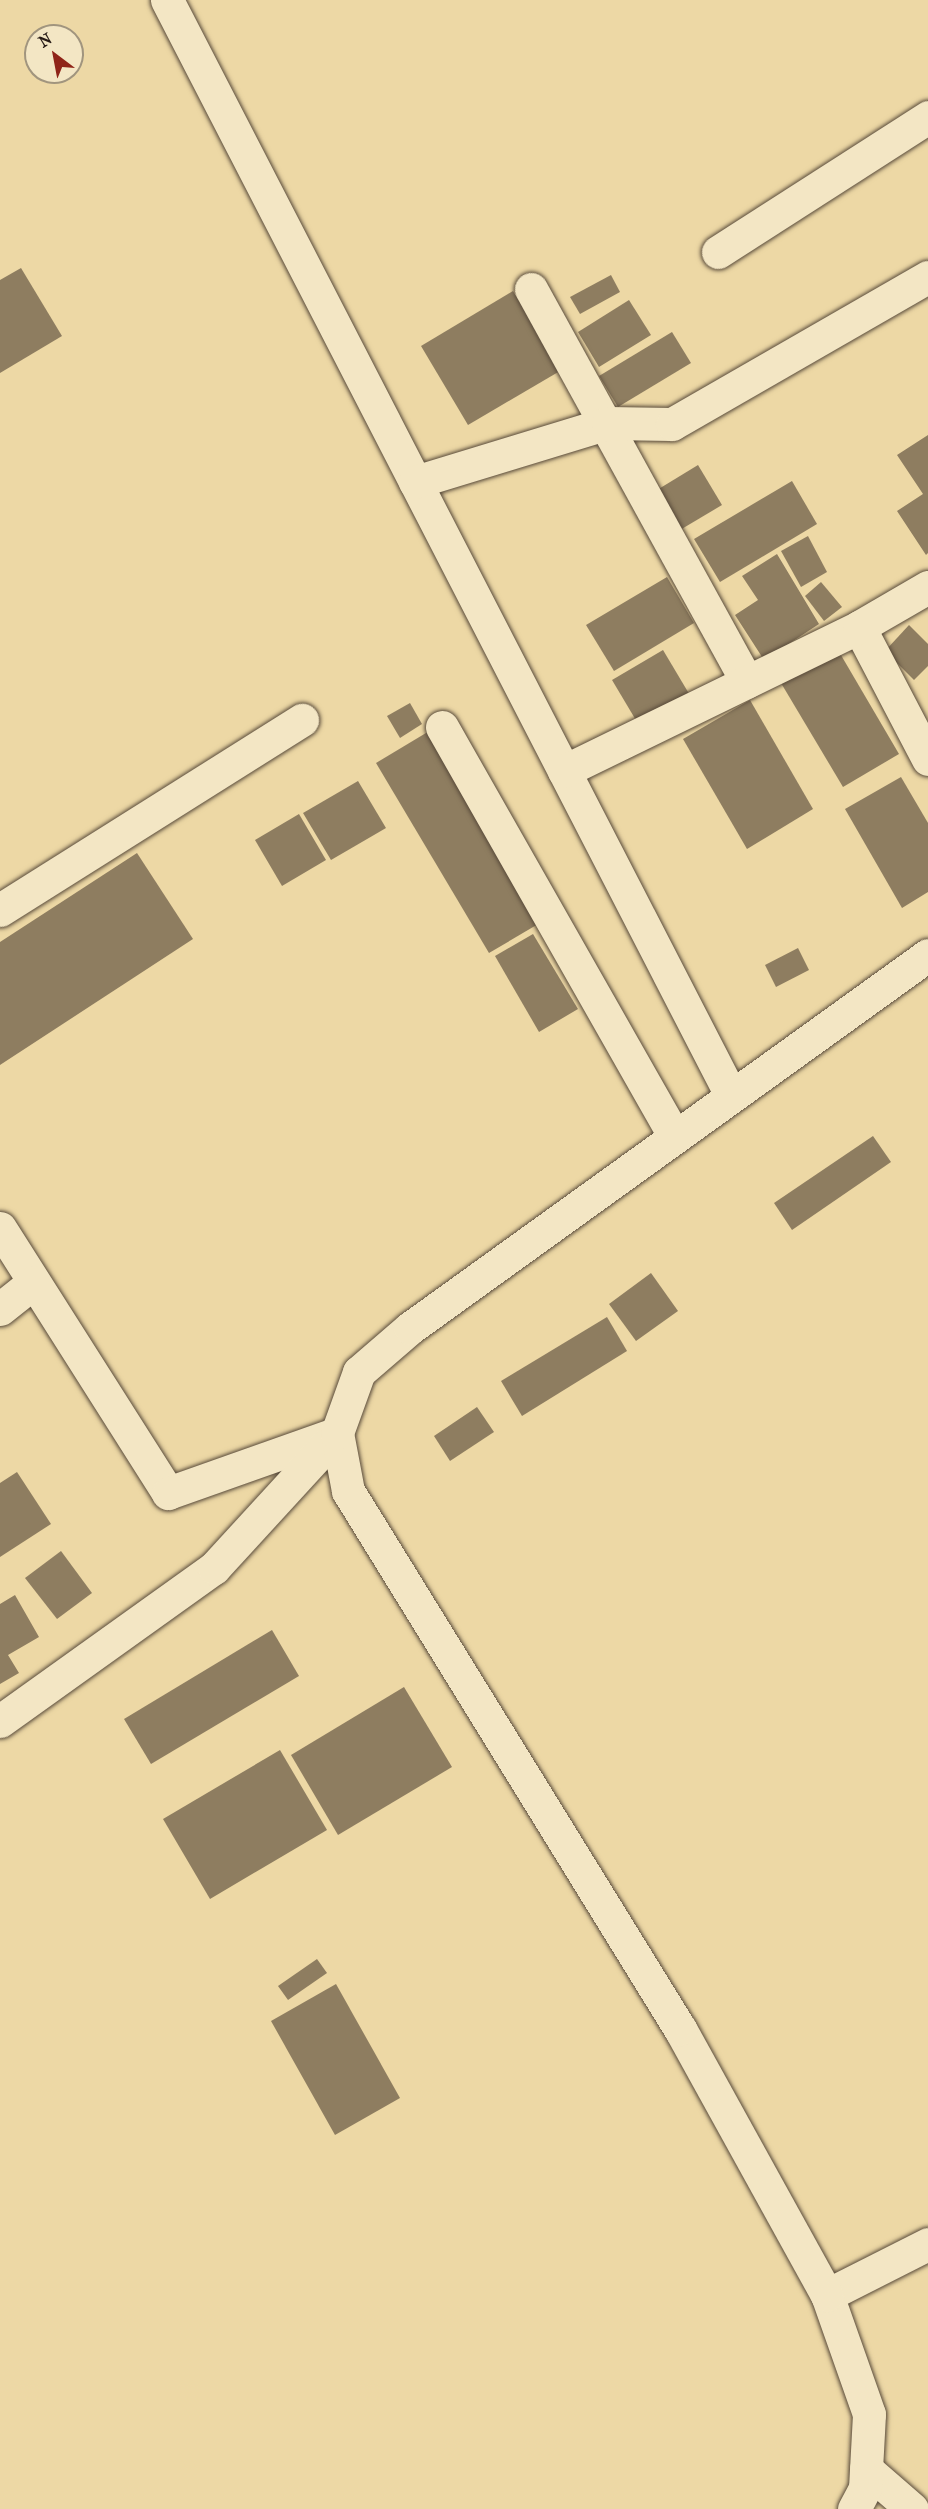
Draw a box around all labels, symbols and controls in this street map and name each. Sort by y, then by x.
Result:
north arrow [24,24,84,84]
text: N [35,29,55,51]

